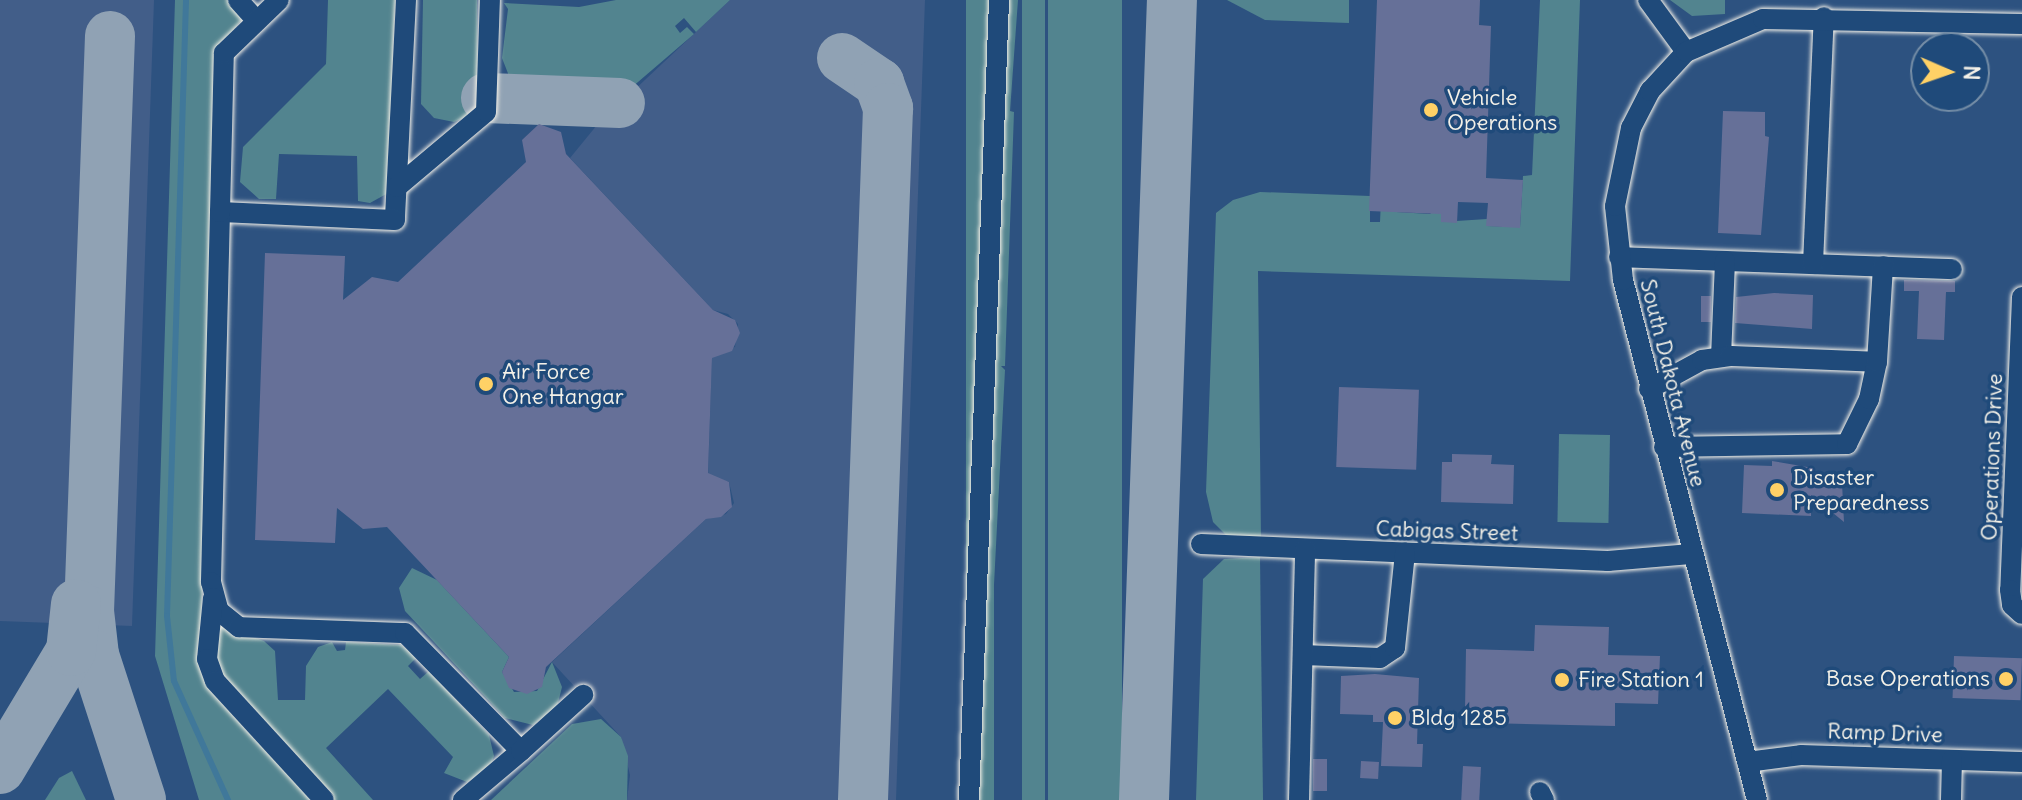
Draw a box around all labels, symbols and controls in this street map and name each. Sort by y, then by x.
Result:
north arrow [1910,32,1990,112]
text: N [1958,65,1986,81]
place label: Vehicle Operations [1447,84,1557,136]
marker: Vehicle Operations [1422,101,1440,119]
street label: South Dakota Avenue [1634,276,1712,490]
place label: Air Force One Hangar [502,358,624,410]
street label: Operations Drive [1976,373,2008,541]
marker: Air Force One Hangar [477,375,495,393]
place label: Disaster Preparedness [1793,464,1929,516]
marker: Disaster Preparedness [1768,481,1786,499]
street label: Cabigas Street [1375,515,1519,547]
place label: Base Operations [1826,666,1990,692]
place label: Fire Station 1 [1578,667,1704,693]
marker: Base Operations [1997,670,2015,688]
marker: Fire Station 1 [1553,671,1571,689]
place label: Bldg 1285 [1411,705,1507,731]
marker: Bldg 1285 [1386,709,1404,727]
street label: Ramp Drive [1827,718,1943,748]

